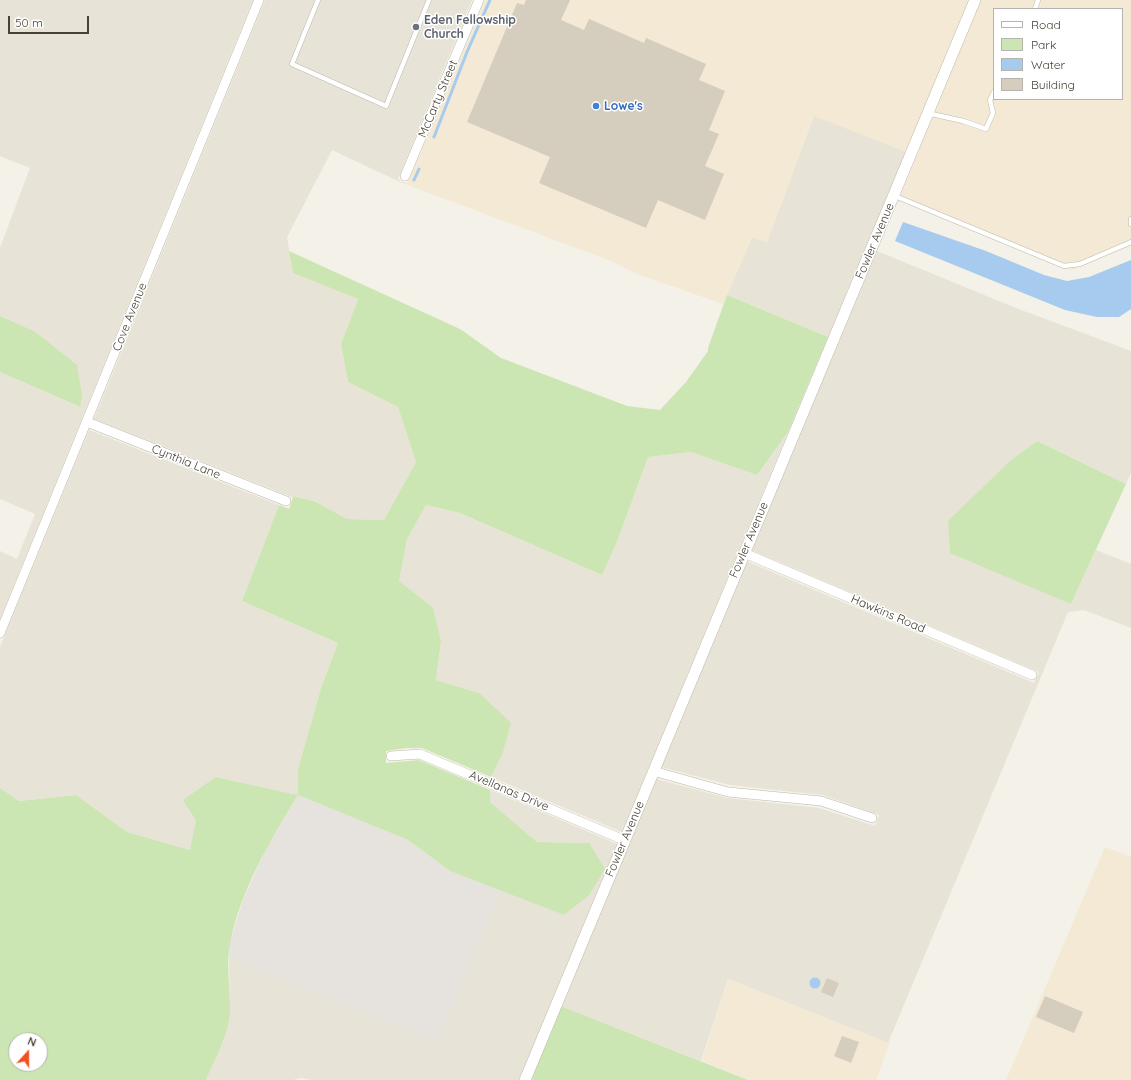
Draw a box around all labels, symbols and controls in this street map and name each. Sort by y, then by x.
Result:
scale bar [10,8,91,34]
legend [993,8,1123,100]
place label: Eden Fellowship Church [424,13,516,41]
text: 50 m [15,15,43,30]
text: Road [1031,17,1061,32]
marker: Eden Fellowship Church [411,22,421,32]
text: Park [1031,37,1056,52]
text: Water [1031,57,1065,72]
street label: McCarty Street [415,58,461,140]
text: Building [1031,77,1075,92]
place label: Lowe's [604,99,643,113]
marker: Lowe's [591,101,601,111]
street label: Fowler Avenue [853,201,897,281]
street label: Cove Avenue [110,281,150,353]
street label: Cynthia Lane [149,442,223,482]
street label: Fowler Avenue [727,500,771,580]
street label: Hawkins Road [849,592,927,636]
street label: Avellanas Drive [467,768,551,814]
street label: Fowler Avenue [603,799,647,879]
north arrow [8,1032,48,1072]
text: N [26,1034,38,1050]

